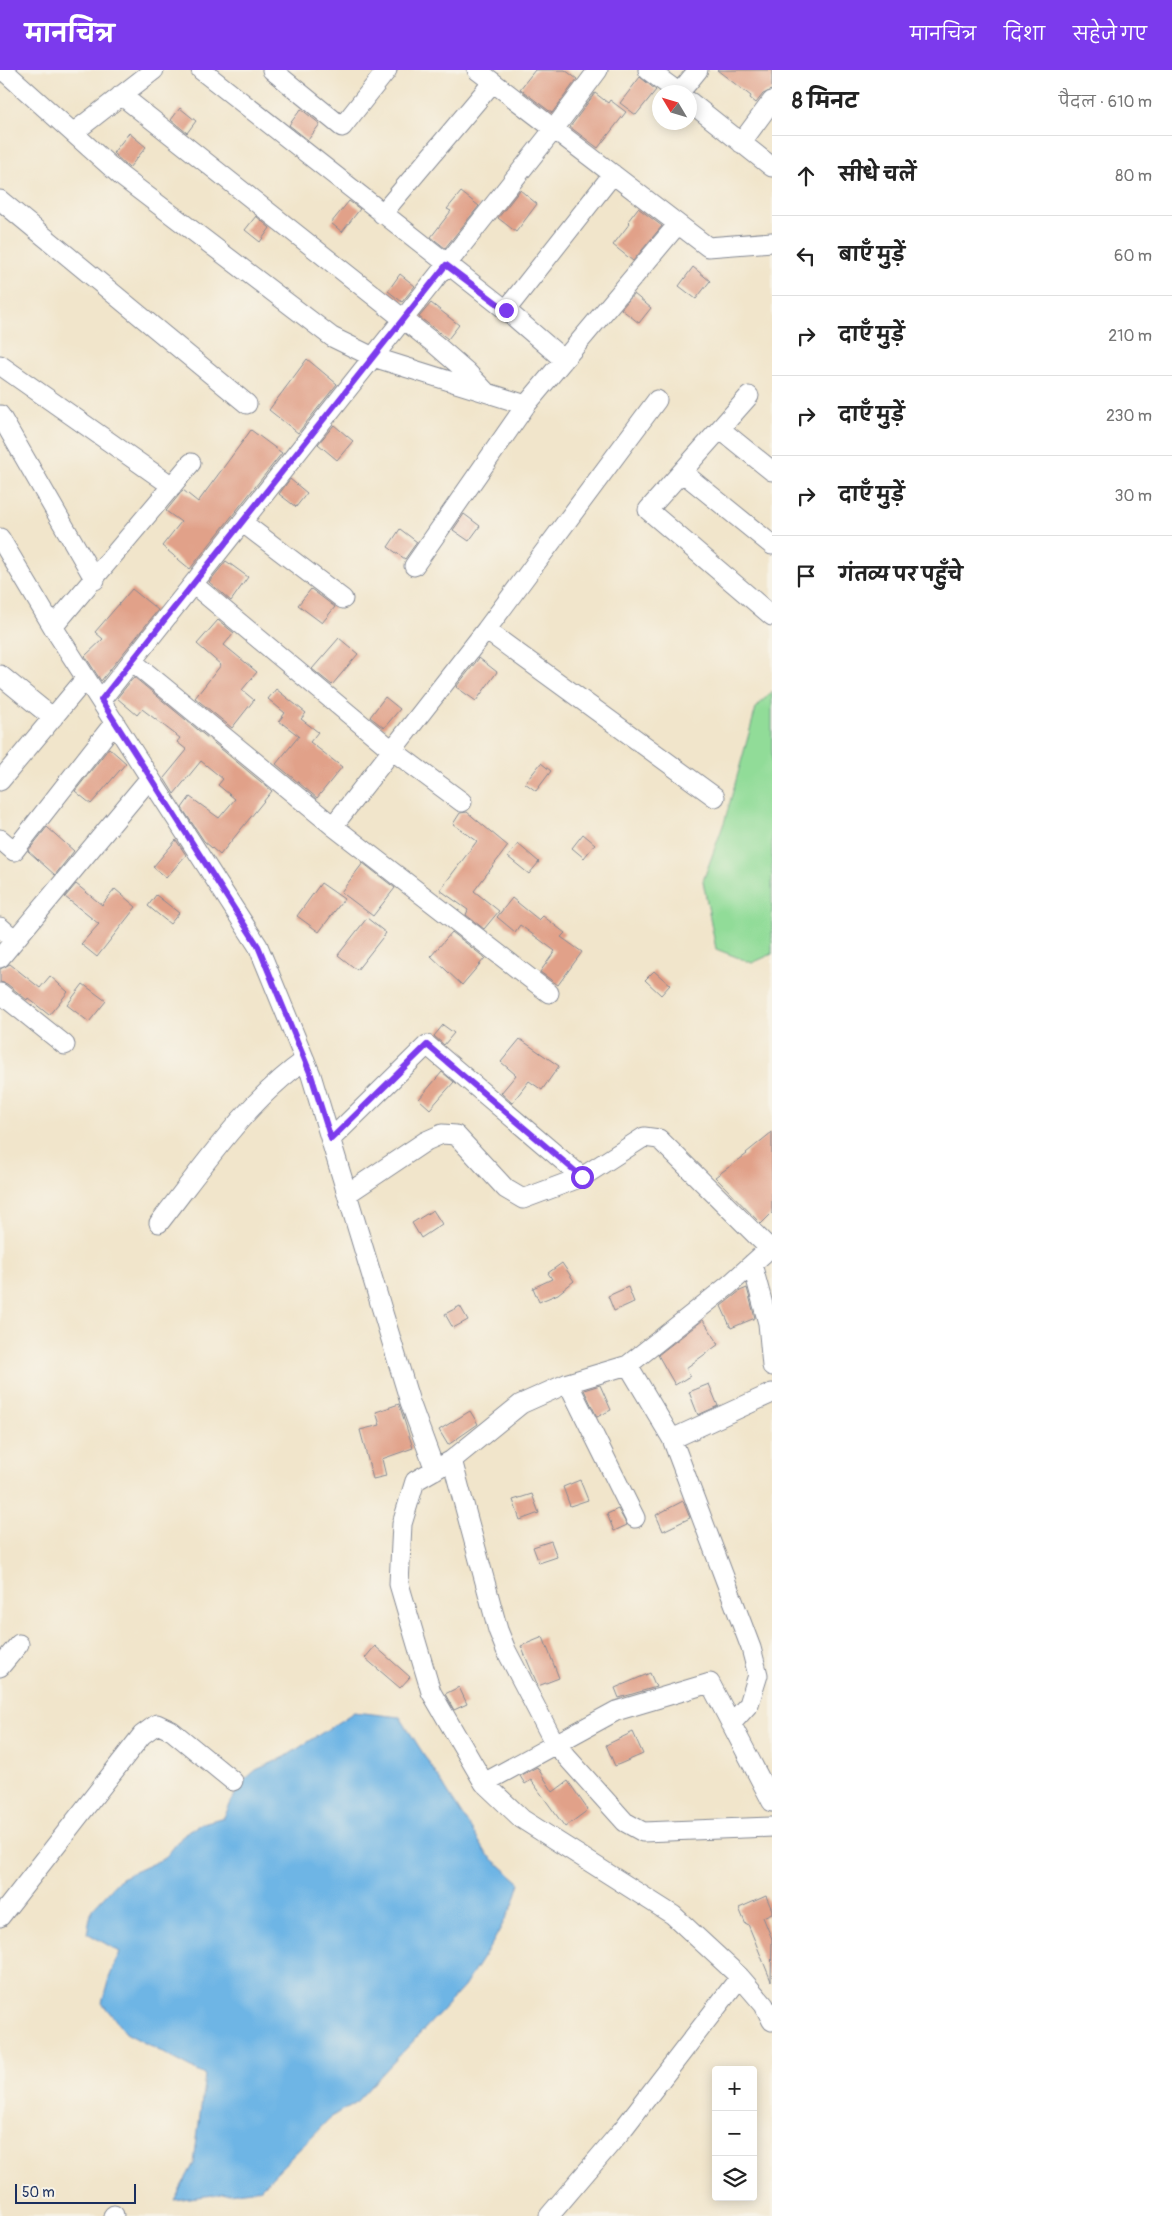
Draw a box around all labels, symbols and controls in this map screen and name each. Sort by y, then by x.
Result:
text: मानचित्र [25,20,114,49]
text: मानचित्र [910,23,976,46]
text: दिशा [1004,23,1045,46]
text: सहेजे गए [1073,23,1147,46]
north arrow [652,85,697,130]
text: 8 मिनट [792,88,858,115]
text: पैदल · 610 m [1059,92,1152,112]
icon: ahead [792,162,820,190]
text: सीधे चलें [839,163,916,187]
text: 80 m [1115,166,1152,186]
icon: left [792,242,820,270]
text: बाएँ मुड़ें [839,243,905,267]
text: 60 m [1114,246,1152,266]
route end [495,299,518,322]
icon: right [792,322,820,350]
text: दाएँ मुड़ें [839,323,904,347]
text: 210 m [1108,326,1152,346]
icon: right [792,402,820,430]
text: दाएँ मुड़ें [839,403,904,427]
text: 230 m [1106,406,1152,426]
icon: right [792,482,820,510]
text: दाएँ मुड़ें [839,483,904,507]
text: 30 m [1114,486,1152,506]
icon: arrive [792,562,820,590]
text: गंतव्य पर पहुँचे [839,563,963,587]
route start [571,1166,594,1189]
map controls [712,2066,757,2201]
button: + [712,2066,757,2111]
button: − [712,2111,757,2156]
button: layers [712,2156,757,2201]
scale bar [15,2181,136,2204]
text: 50 m [22,2184,55,2201]

